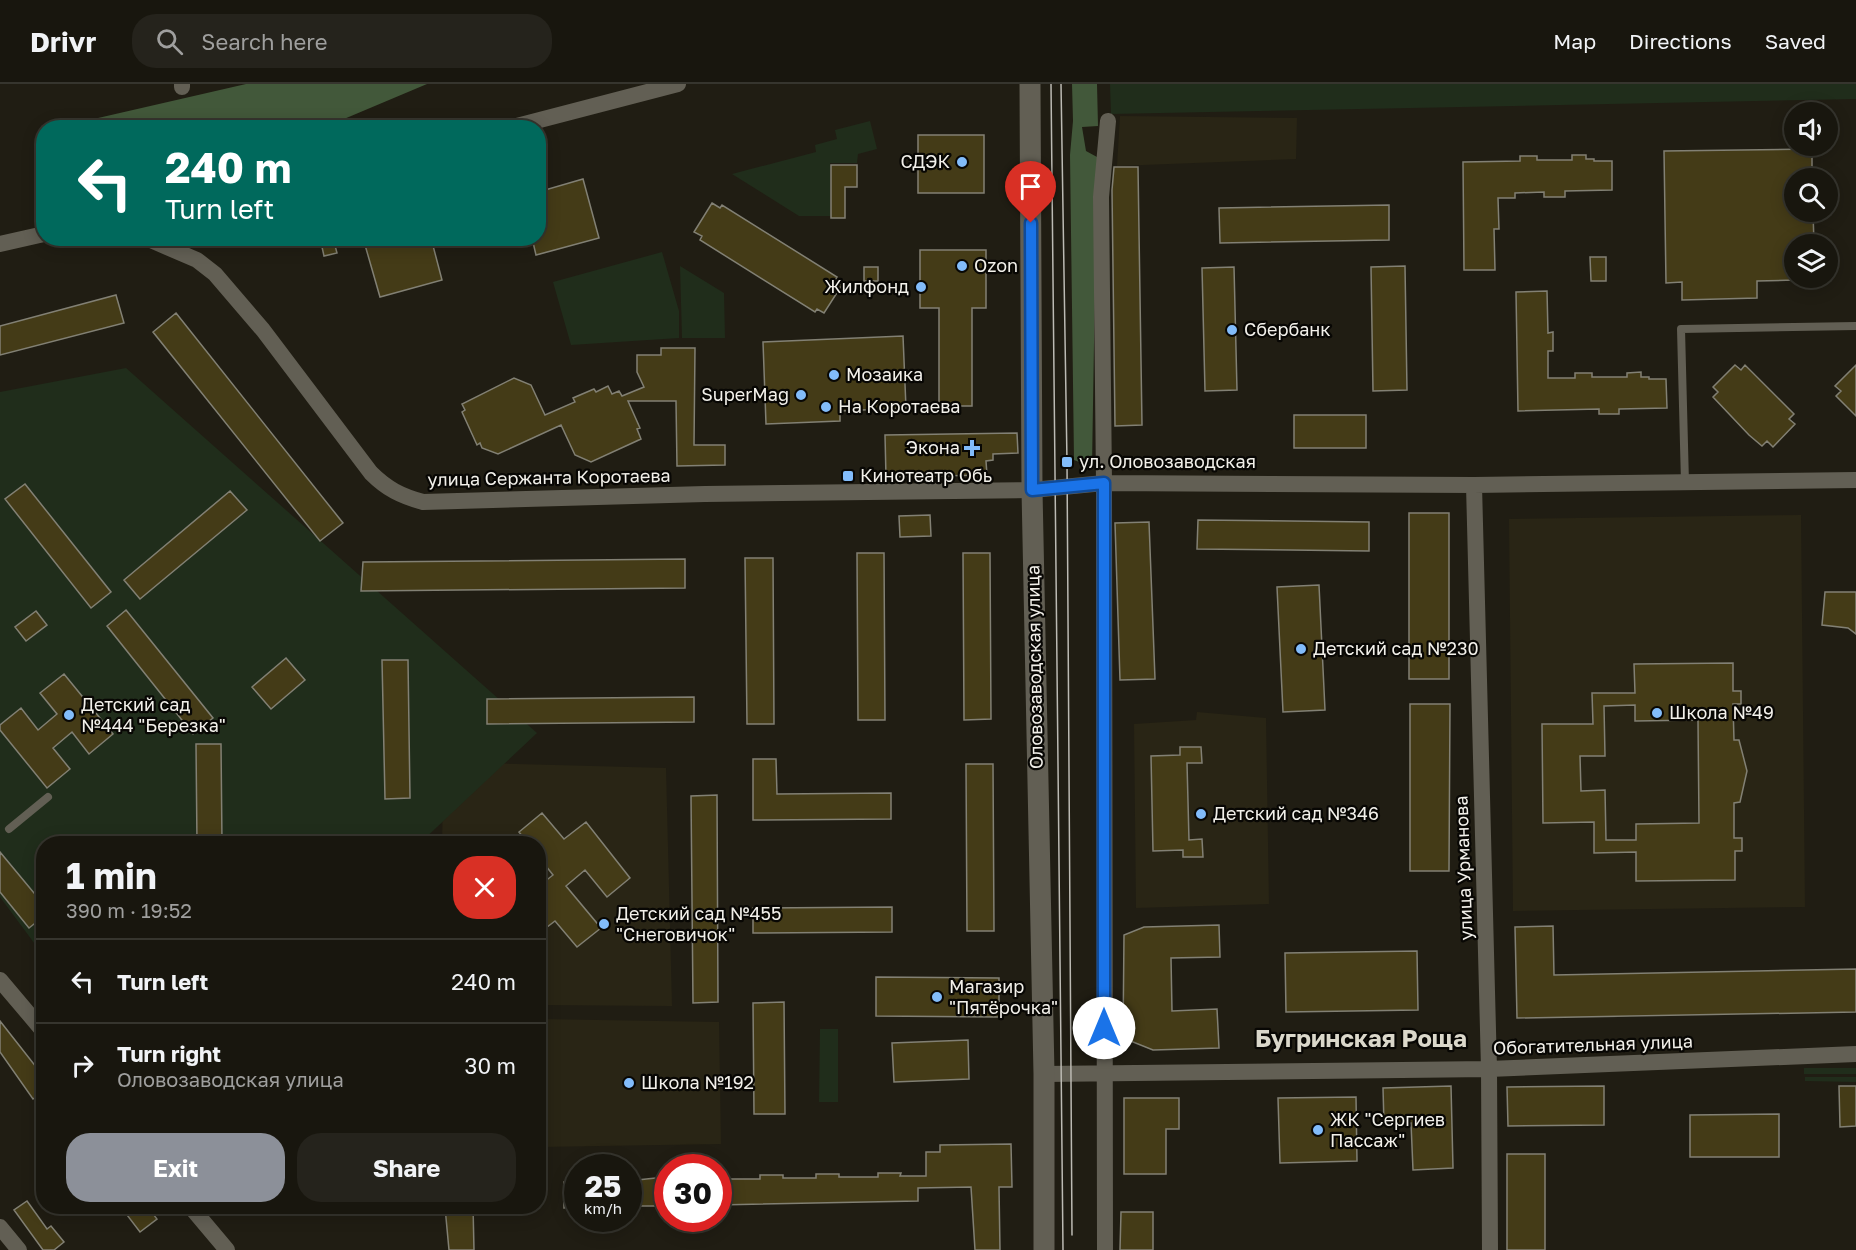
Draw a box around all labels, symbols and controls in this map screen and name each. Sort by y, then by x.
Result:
search box [132,14,552,68]
text: Drivr [30,25,96,58]
icon: search [153,25,186,58]
text: Search here [201,28,327,55]
text: Map [1553,28,1596,54]
text: Directions [1629,28,1732,54]
text: Saved [1765,28,1826,54]
map controls [1784,102,1838,288]
button: sound [1784,102,1838,156]
text: 240 m [165,142,291,192]
icon: left [66,144,144,222]
place label: СДЭК [901,150,950,172]
marker: СДЭК [955,155,969,169]
pin [1005,161,1056,223]
button: search [1784,168,1838,222]
icon: arrive [1014,170,1047,203]
text: Turn left [165,193,274,225]
button: layers [1784,234,1838,288]
place label: Ozon [974,254,1018,276]
marker: Ozon [955,259,969,273]
place label: Жилфонд [824,275,909,297]
marker: Жилфонд [914,280,928,294]
place label: Сбербанк [1244,318,1331,340]
marker: Сбербанк [1225,323,1239,337]
place label: Мозаика [846,363,923,385]
marker: Мозаика [827,368,841,382]
place label: SuperMag [701,383,789,405]
marker: SuperMag [794,388,808,402]
place label: На Коротаева [838,395,961,417]
marker: На Коротаева [819,400,833,414]
place label: Экона [906,436,960,458]
marker: Экона [965,441,979,455]
place label: ул. Оловозаводская [1079,450,1256,472]
marker: ул. Оловозаводская [1060,455,1074,469]
street label: улица Сержанта Коротаева [427,464,671,490]
place label: Кинотеатр Обь [860,464,992,486]
marker: Кинотеатр Обь [841,469,855,483]
street label: Оловозаводская улица [1021,565,1047,769]
place label: Детский сад №230 [1313,637,1479,659]
marker: Детский сад №230 [1294,642,1308,656]
place label: Детский сад №444 "Березка" [81,693,226,736]
place label: Школа №49 [1669,701,1774,723]
marker: Школа №49 [1650,706,1664,720]
marker: Детский сад №444 "Березка" [62,708,76,722]
street label: улица Урманова [1449,795,1477,941]
place label: Детский сад №346 [1213,802,1379,824]
marker: Детский сад №346 [1194,807,1208,821]
text: 1 min [66,854,157,897]
button: close [453,856,516,919]
text: 390 m · 19:52 [66,898,192,922]
place label: Детский сад №455 "Снеговичок" [616,902,781,945]
marker: Детский сад №455 "Снеговичок" [597,917,611,931]
icon: left [66,965,99,998]
text: Turn left [117,968,208,995]
text: 240 m [451,968,516,995]
place label: Магазир "Пятёрочка" [949,975,1058,1018]
marker: Магазир "Пятёрочка" [930,990,944,1004]
position arrow [1072,996,1136,1060]
district label: Бугринская Роща [1255,1023,1467,1052]
street label: Обогатительная улица [1493,1030,1693,1058]
text: Turn right [117,1040,221,1067]
icon: right [66,1049,99,1082]
text: 30 m [465,1052,516,1079]
text: Оловозаводская улица [117,1067,344,1091]
place label: Школа №192 [641,1071,754,1093]
marker: Школа №192 [622,1076,636,1090]
place label: ЖК "Сергиев Пассаж" [1330,1108,1445,1151]
marker: ЖК "Сергиев Пассаж" [1311,1123,1325,1137]
button: Exit [66,1133,285,1202]
button: Share [297,1133,516,1202]
speed limit sign: 30 [654,1154,732,1232]
text: 25 [585,1168,621,1204]
text: km/h [584,1199,622,1217]

